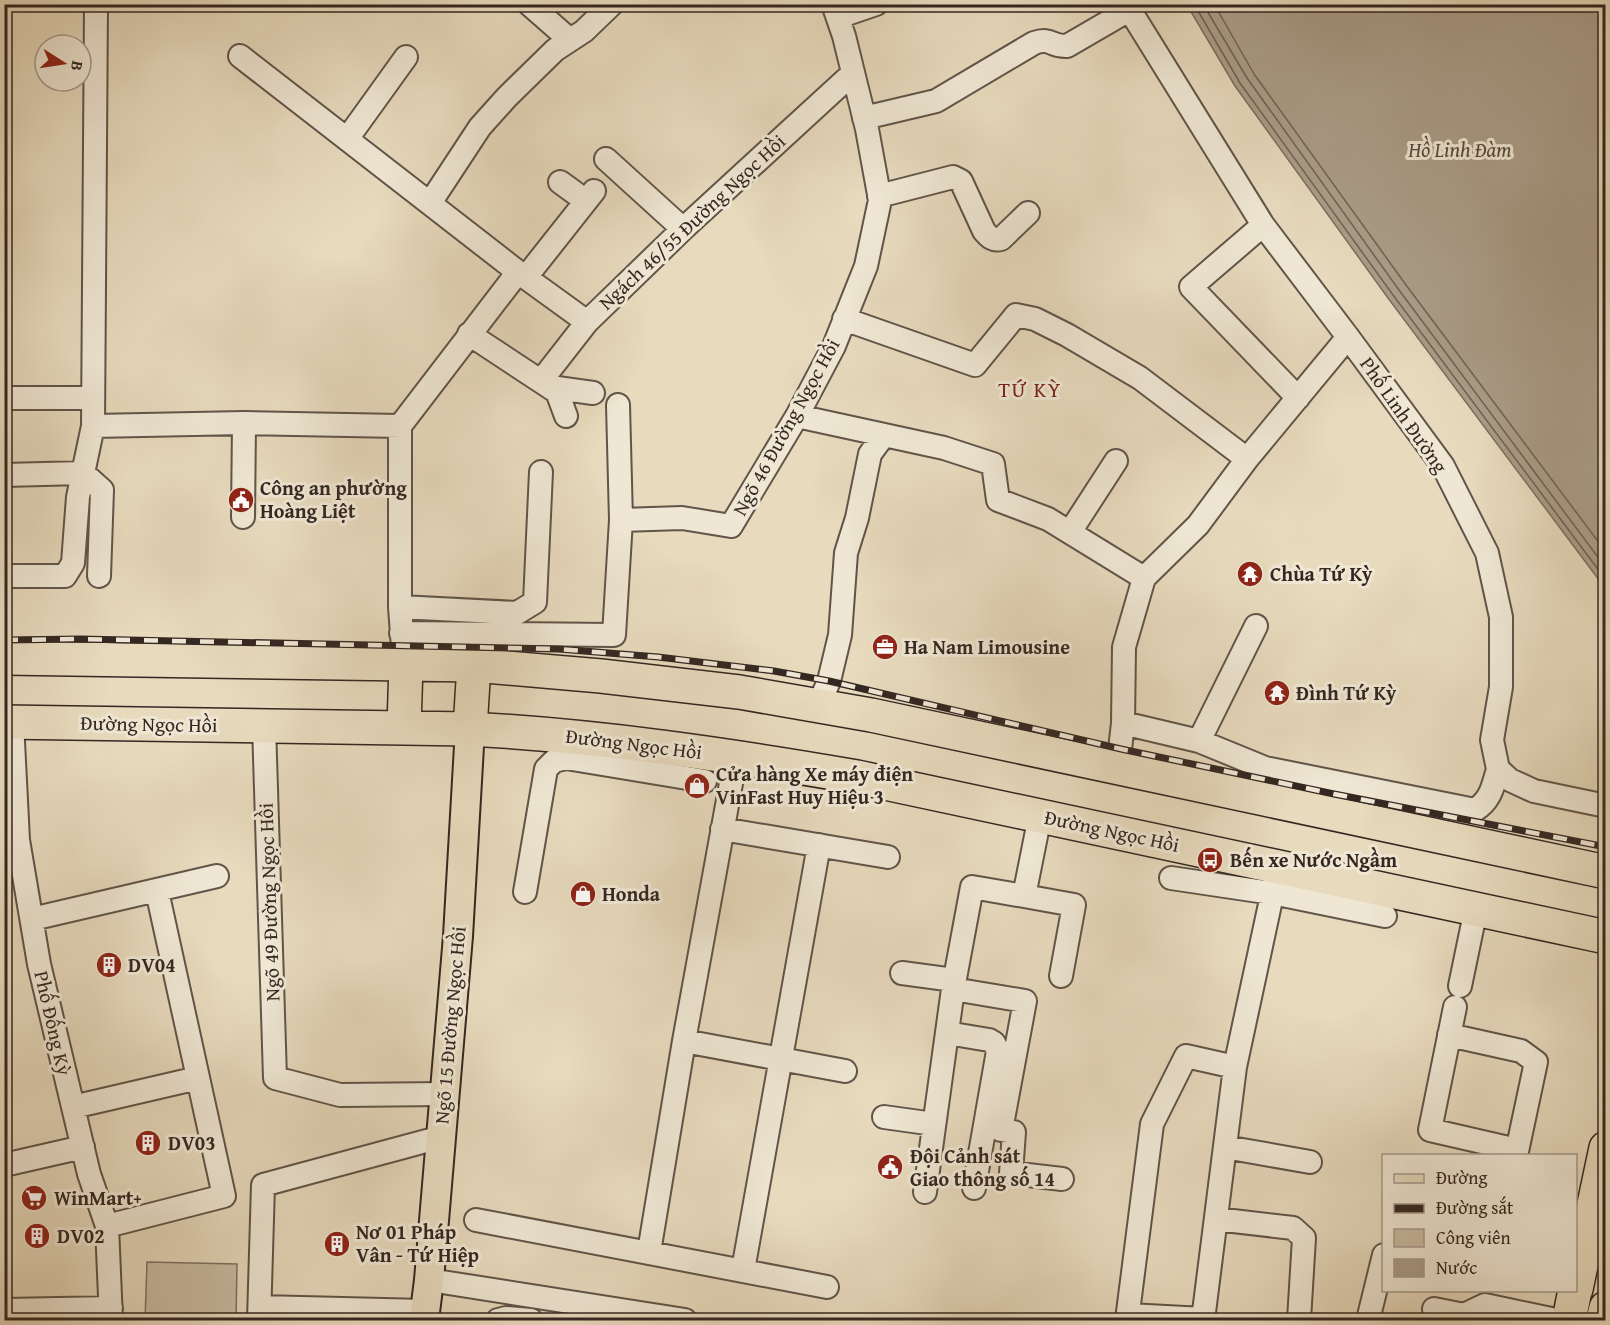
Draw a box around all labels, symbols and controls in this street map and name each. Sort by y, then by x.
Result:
north arrow [33,33,93,93]
text: B [65,59,90,74]
street label: Ngách 46/55 Đường Ngọc Hồi [592,127,792,316]
water label: Hồ Linh Đàm [1407,134,1512,165]
street label: Ngõ 46 Đường Ngọc Hồi [725,333,847,521]
street label: Phố Linh Đường [1354,351,1455,479]
district label: TỨ KỲ [998,374,1062,405]
place label: Công an phường Hoàng Liệt [260,473,407,525]
public building icon: Công an phường Hoàng Liệt [226,485,256,515]
temple icon: Chùa Tứ Kỳ [1235,559,1265,589]
place label: Chùa Tứ Kỳ [1270,559,1373,588]
office icon: Ha Nam Limousine [870,632,900,662]
place label: Ha Nam Limousine [904,632,1070,661]
temple icon: Đình Tứ Kỳ [1262,678,1292,708]
place label: Đình Tứ Kỳ [1296,678,1397,707]
street label: Đường Ngọc Hồi [80,708,218,739]
street label: Đường Ngọc Hồi [564,721,704,766]
place label: Cửa hàng Xe máy điện VinFast Huy Hiệu 3 [716,759,913,811]
shop icon: Cửa hàng Xe máy điện VinFast Huy Hiệu 3 [682,771,712,801]
street label: Ngõ 49 Đường Ngọc Hồi [251,802,286,1002]
street label: Đường Ngọc Hồi [1042,802,1183,859]
bus stop icon: Bến xe Nước Ngầm [1195,845,1225,875]
place label: Bến xe Nước Ngầm [1230,845,1397,874]
shop icon: Honda [568,879,598,909]
place label: Honda [602,879,661,908]
street label: Ngõ 15 Đường Ngọc Hồi [426,924,473,1125]
building icon: DV04 [94,950,124,980]
place label: DV04 [128,950,176,979]
street label: Phố Đống Kỳ [27,968,80,1078]
building icon: DV03 [133,1128,163,1158]
place label: DV03 [168,1128,216,1157]
place label: Đội Cảnh sát Giao thông số 14 [910,1141,1055,1193]
public building icon: Đội Cảnh sát Giao thông số 14 [875,1152,905,1182]
legend [1382,1154,1577,1292]
text: Đường [1436,1164,1487,1191]
supermarket icon: WinMart+ [19,1183,49,1213]
place label: WinMart+ [54,1183,142,1212]
text: Đường sắt [1436,1194,1514,1221]
place label: Nơ 01 Pháp Vân - Tứ Hiệp [356,1217,479,1269]
building icon: DV02 [22,1221,52,1251]
place label: DV02 [57,1221,105,1250]
text: Công viên [1436,1224,1511,1251]
building icon: Nơ 01 Pháp Vân - Tứ Hiệp [322,1229,352,1259]
text: Nước [1436,1254,1477,1281]

